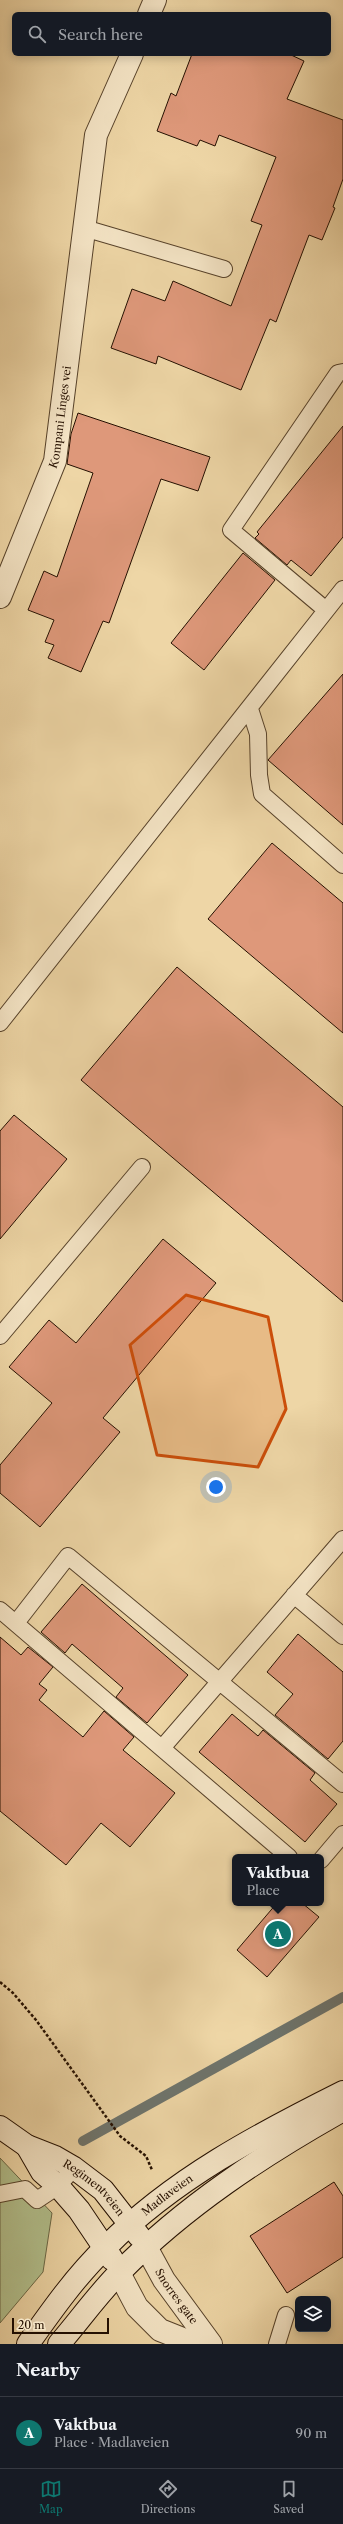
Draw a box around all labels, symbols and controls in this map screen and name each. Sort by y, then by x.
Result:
search box [12,12,331,56]
icon: search [26,23,48,45]
text: Search here [58,25,143,44]
street label: Kompani Linges vei [46,364,74,470]
your location [206,1477,226,1497]
popup [232,1854,324,1906]
text: Vaktbua [246,1863,310,1882]
text: Place [246,1882,280,1898]
pin: A [265,1919,291,1949]
street label: Regimentveien [61,2156,128,2219]
street label: Madlaveien [138,2171,196,2219]
street label: Snorres gate [152,2266,201,2327]
map controls [295,2296,331,2332]
button: layers [295,2296,331,2332]
scale bar [12,2316,109,2335]
text: 20 m [18,2318,44,2332]
text: Nearby [16,2360,80,2380]
text: Vaktbua [54,2415,117,2434]
text: A [24,2425,34,2441]
text: 90 m [296,2425,327,2441]
text: Place · Madlaveien [54,2434,170,2450]
tab: Map [39,2478,63,2516]
tab: Directions [141,2478,195,2516]
tab: Saved [273,2478,304,2516]

